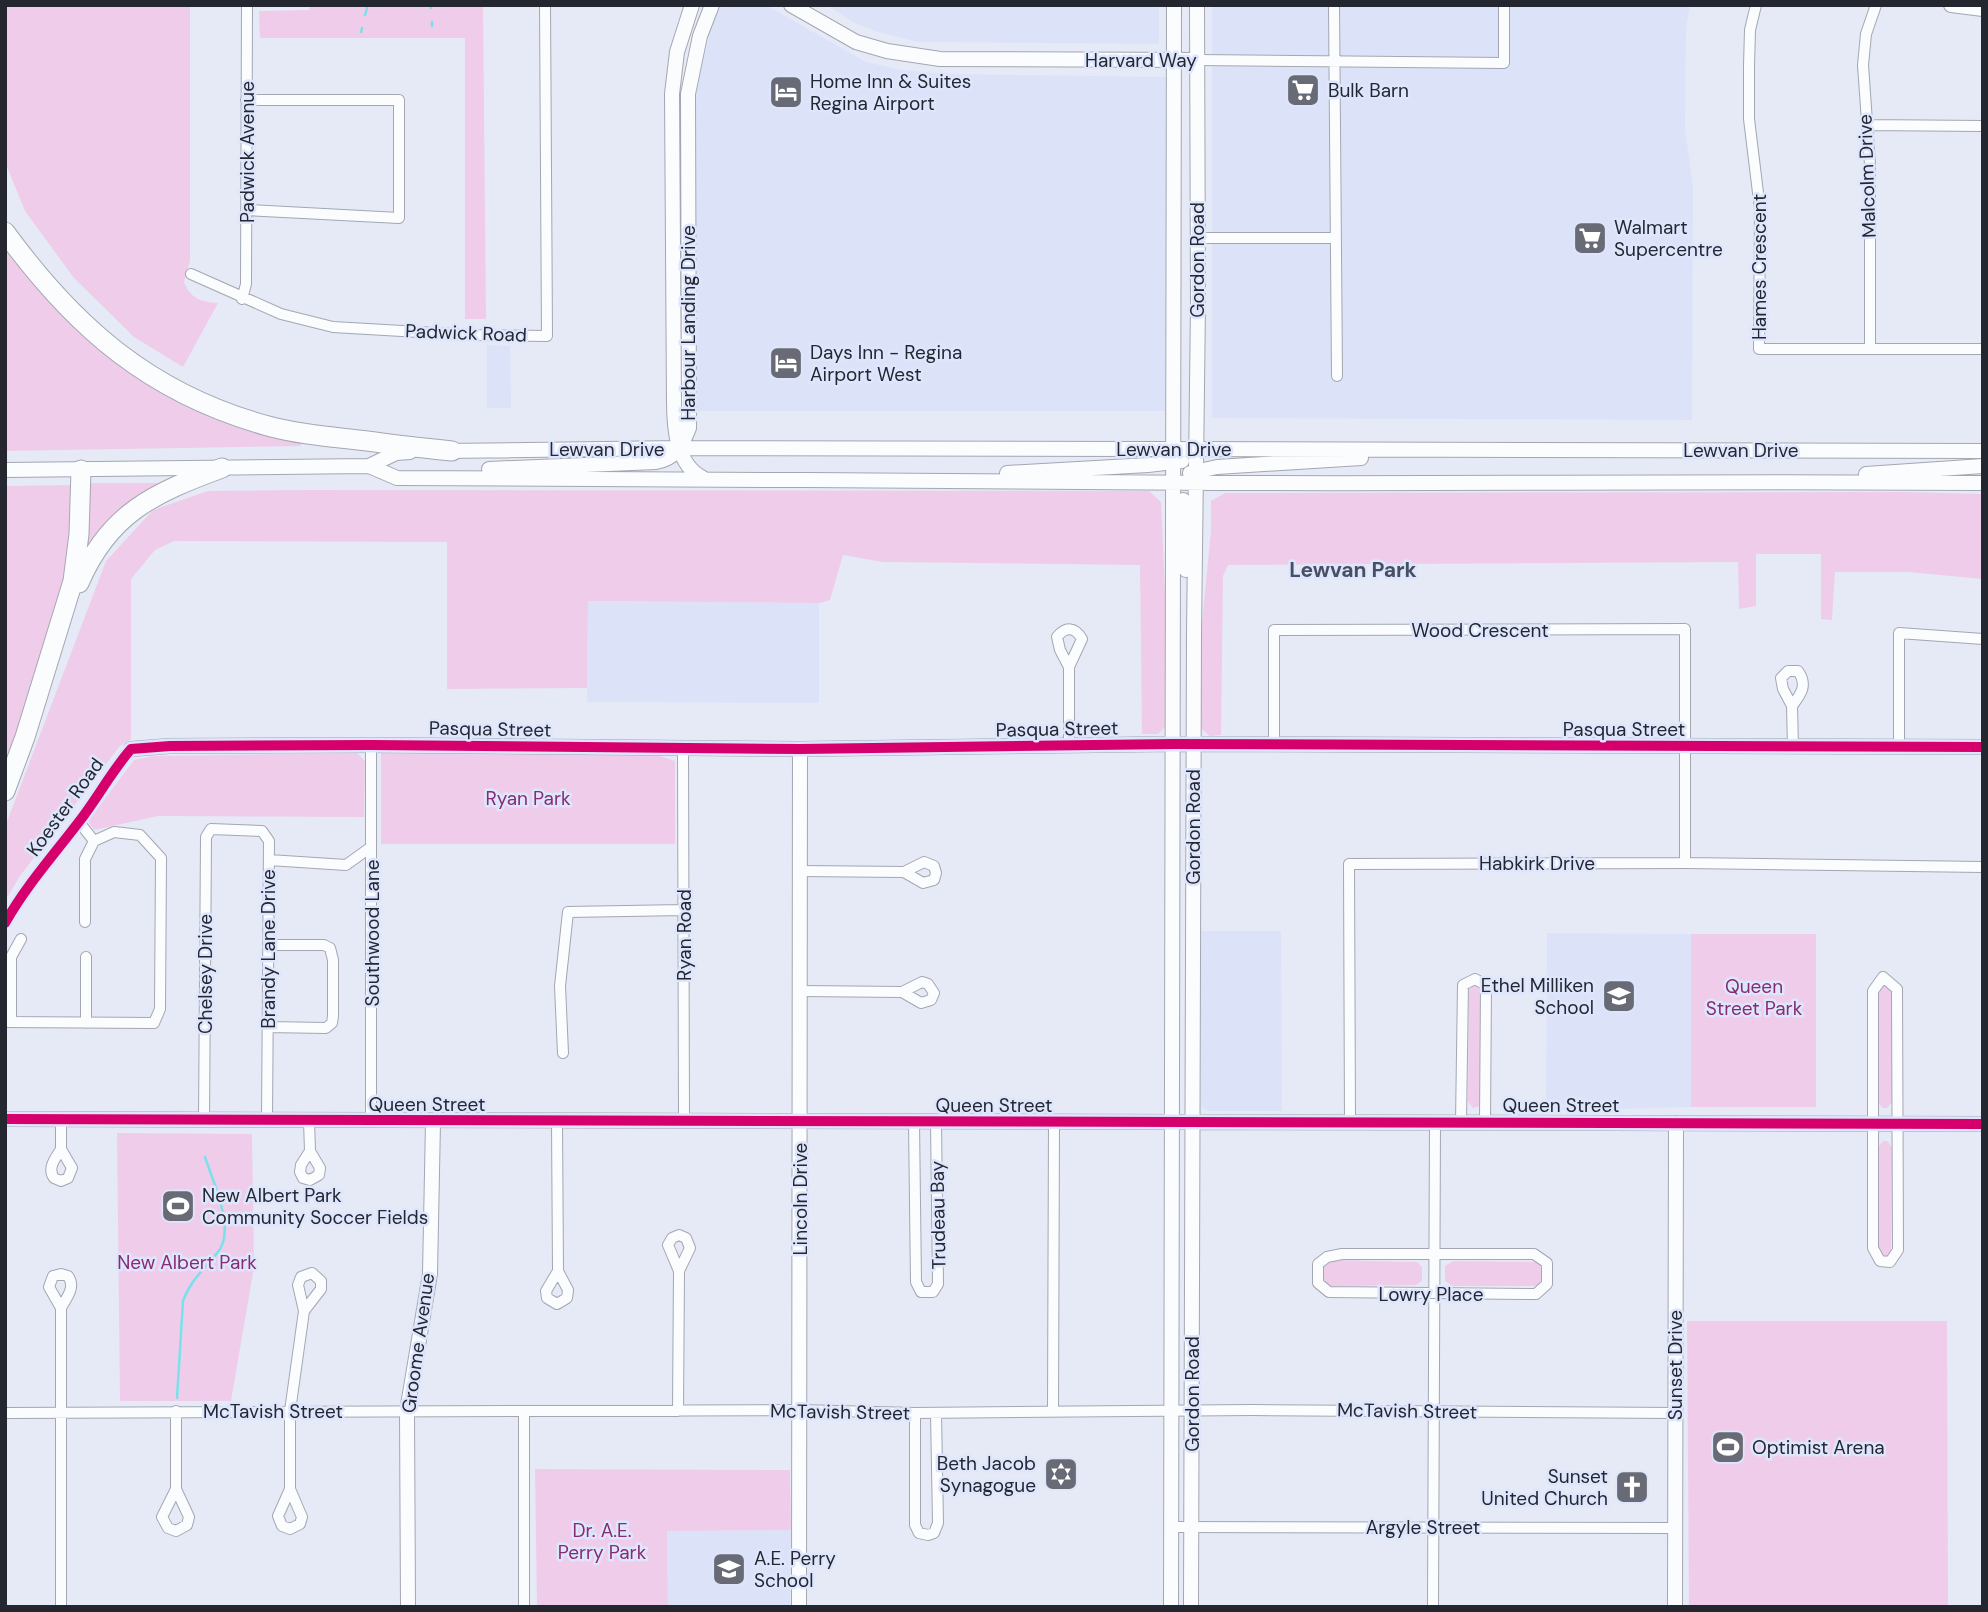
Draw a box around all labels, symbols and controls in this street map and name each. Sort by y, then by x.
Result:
street label: Harvard Way [1085,48,1197,73]
place label: Home Inn & Suites Regina Airport [810,69,971,116]
supermarket icon: Bulk Barn [1284,71,1322,109]
hotel icon: Home Inn & Suites Regina Airport [767,73,805,111]
place label: Bulk Barn [1328,78,1409,103]
street label: Padwick Avenue [235,81,260,223]
street label: Malcolm Drive [1852,114,1882,238]
street label: Hames Crescent [1747,194,1772,340]
street label: Gordon Road [1185,202,1210,318]
place label: Walmart Supercentre [1614,215,1723,262]
supermarket icon: Walmart Supercentre [1571,219,1609,257]
street label: Harbour Landing Drive [676,225,701,421]
street label: Padwick Road [405,318,527,348]
place label: Days Inn - Regina Airport West [810,340,962,387]
hotel icon: Days Inn - Regina Airport West [767,344,805,382]
street label: Lewvan Drive [549,437,665,462]
street label: Lewvan Drive [1116,437,1232,462]
street label: Lewvan Drive [1683,438,1799,463]
district label: Lewvan Park [1289,556,1417,584]
street label: Wood Crescent [1411,618,1549,643]
street label: Pasqua Street [429,715,551,743]
street label: Pasqua Street [996,715,1118,743]
street label: Pasqua Street [1563,717,1685,742]
street label: Koester Road [21,753,109,861]
street label: Gordon Road [1181,769,1206,885]
park label: Ryan Park [485,786,571,811]
street label: Habkirk Drive [1479,851,1595,876]
street label: Southwood Lane [360,859,385,1007]
street label: Brandy Lane Drive [256,869,281,1029]
street label: Ryan Road [672,889,697,981]
street label: Chelsey Drive [193,914,218,1034]
place label: Ethel Milliken School [1481,973,1594,1020]
park label: Queen Street Park [1706,974,1803,1021]
school or university icon: Ethel Milliken School [1600,977,1638,1015]
street label: Queen Street [369,1092,485,1117]
street label: Queen Street [936,1093,1052,1118]
street label: Queen Street [1503,1093,1619,1118]
street label: Lincoln Drive [788,1143,813,1255]
street label: Trudeau Bay [925,1160,951,1269]
place label: New Albert Park Community Soccer Fields [202,1183,428,1230]
sports icon: New Albert Park Community Soccer Fields [159,1187,197,1225]
park label: New Albert Park [117,1250,257,1275]
street label: Groome Avenue [396,1271,440,1415]
street label: Lowry Place [1379,1282,1483,1307]
street label: Sunset Drive [1663,1310,1688,1420]
street label: Gordon Road [1180,1336,1205,1452]
street label: McTavish Street [1337,1397,1477,1425]
street label: McTavish Street [770,1398,910,1426]
street label: McTavish Street [203,1399,343,1424]
sports icon: Optimist Arena [1709,1428,1747,1466]
place label: Optimist Arena [1752,1435,1885,1460]
place label: Beth Jacob Synagogue [937,1451,1036,1498]
synagogue icon: Beth Jacob Synagogue [1042,1455,1080,1493]
place label: Sunset United Church [1481,1464,1608,1511]
church icon: Sunset United Church [1613,1468,1651,1506]
street label: Argyle Street [1366,1515,1480,1540]
park label: Dr. A.E. Perry Park [558,1518,647,1565]
place label: A.E. Perry School [754,1546,836,1593]
school or university icon: A.E. Perry School [710,1550,748,1588]

